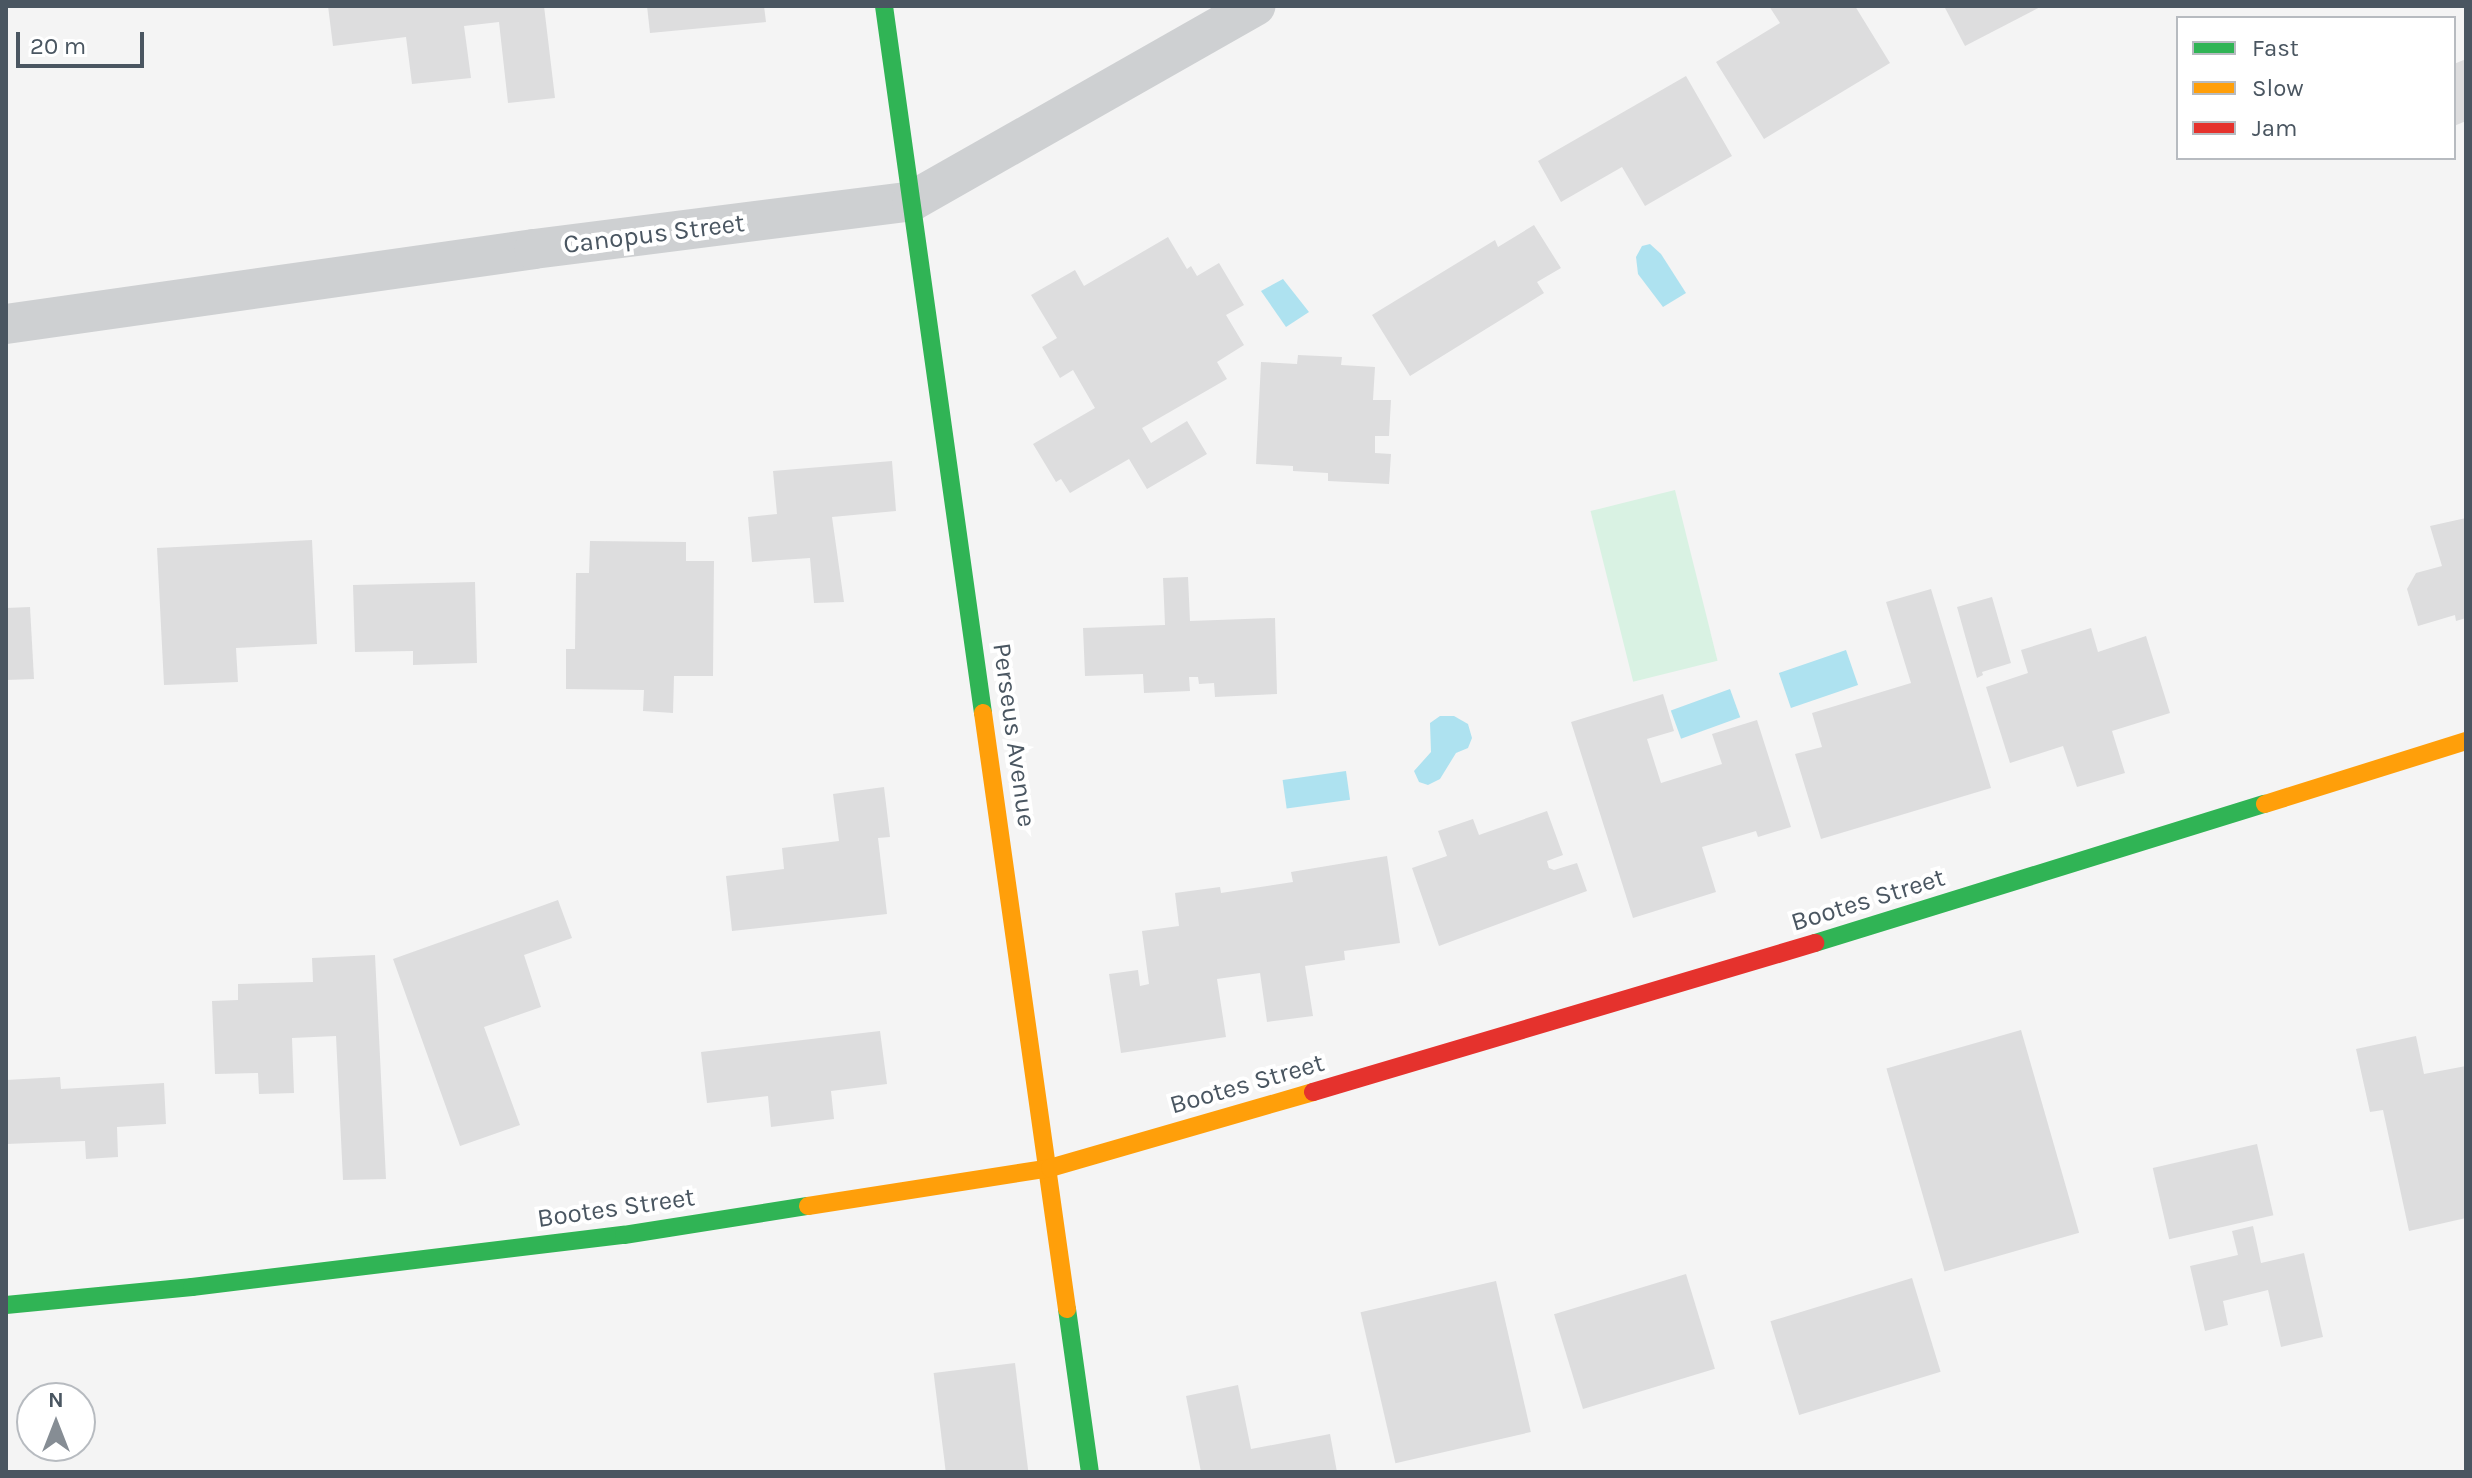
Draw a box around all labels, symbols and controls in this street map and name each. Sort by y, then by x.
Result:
scale bar [20,16,148,66]
legend [2176,16,2456,160]
text: 20 m [30,32,86,60]
text: Fast [2252,34,2299,62]
text: Slow [2252,74,2304,102]
text: Jam [2252,114,2297,142]
street label: Canopus Street [562,207,746,261]
street label: Perseus Avenue [986,641,1042,829]
street label: Bootes Street [1787,862,1949,938]
street label: Bootes Street [1166,1047,1328,1121]
street label: Bootes Street [535,1181,697,1235]
north arrow [16,1382,96,1462]
text: N [48,1387,64,1413]

